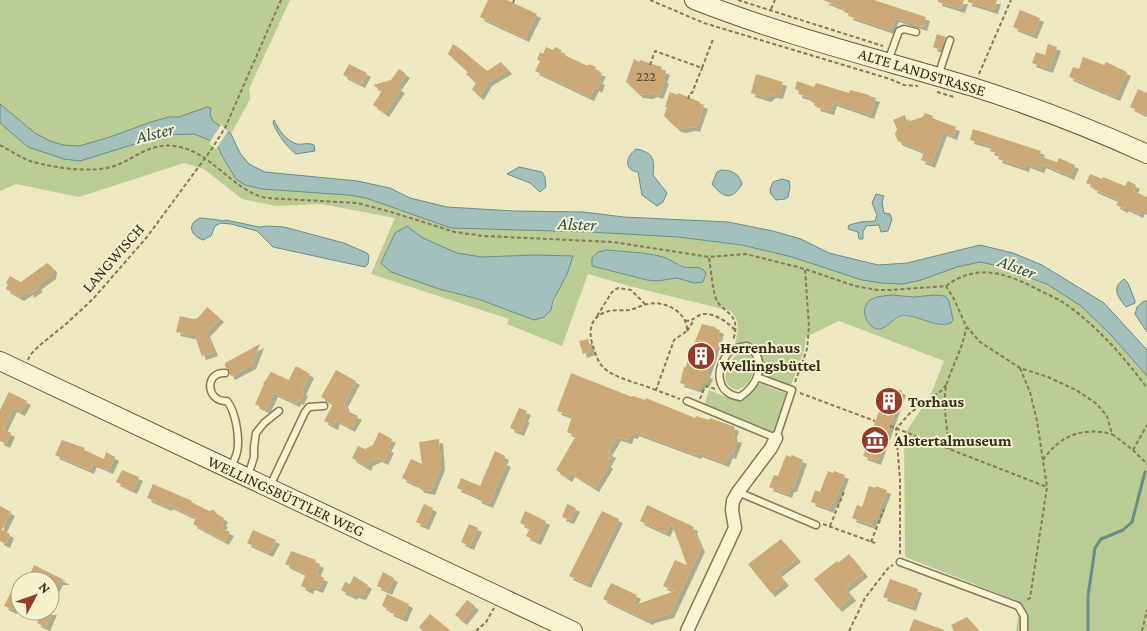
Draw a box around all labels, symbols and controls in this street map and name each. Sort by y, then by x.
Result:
street label: ALTE LANDSTRASSE [856,45,988,100]
house number: 222 [636,68,656,84]
water label: Alster [133,118,177,148]
water label: Alster [556,213,597,235]
street label: LANGWISCH [79,220,147,296]
water label: Alster [994,250,1039,284]
place label: Herrenhaus Wellingsbüttel [719,339,821,374]
building icon: Herrenhaus Wellingsbüttel [686,341,716,371]
building icon: Torhaus [874,386,904,416]
place label: Torhaus [908,393,965,410]
museum icon: Alstertalmuseum [860,425,890,455]
place label: Alstertalmuseum [893,432,1012,449]
street label: WELLINGSBÜTTLER WEG [205,452,367,540]
north arrow [10,571,60,621]
text: N [36,579,54,597]

